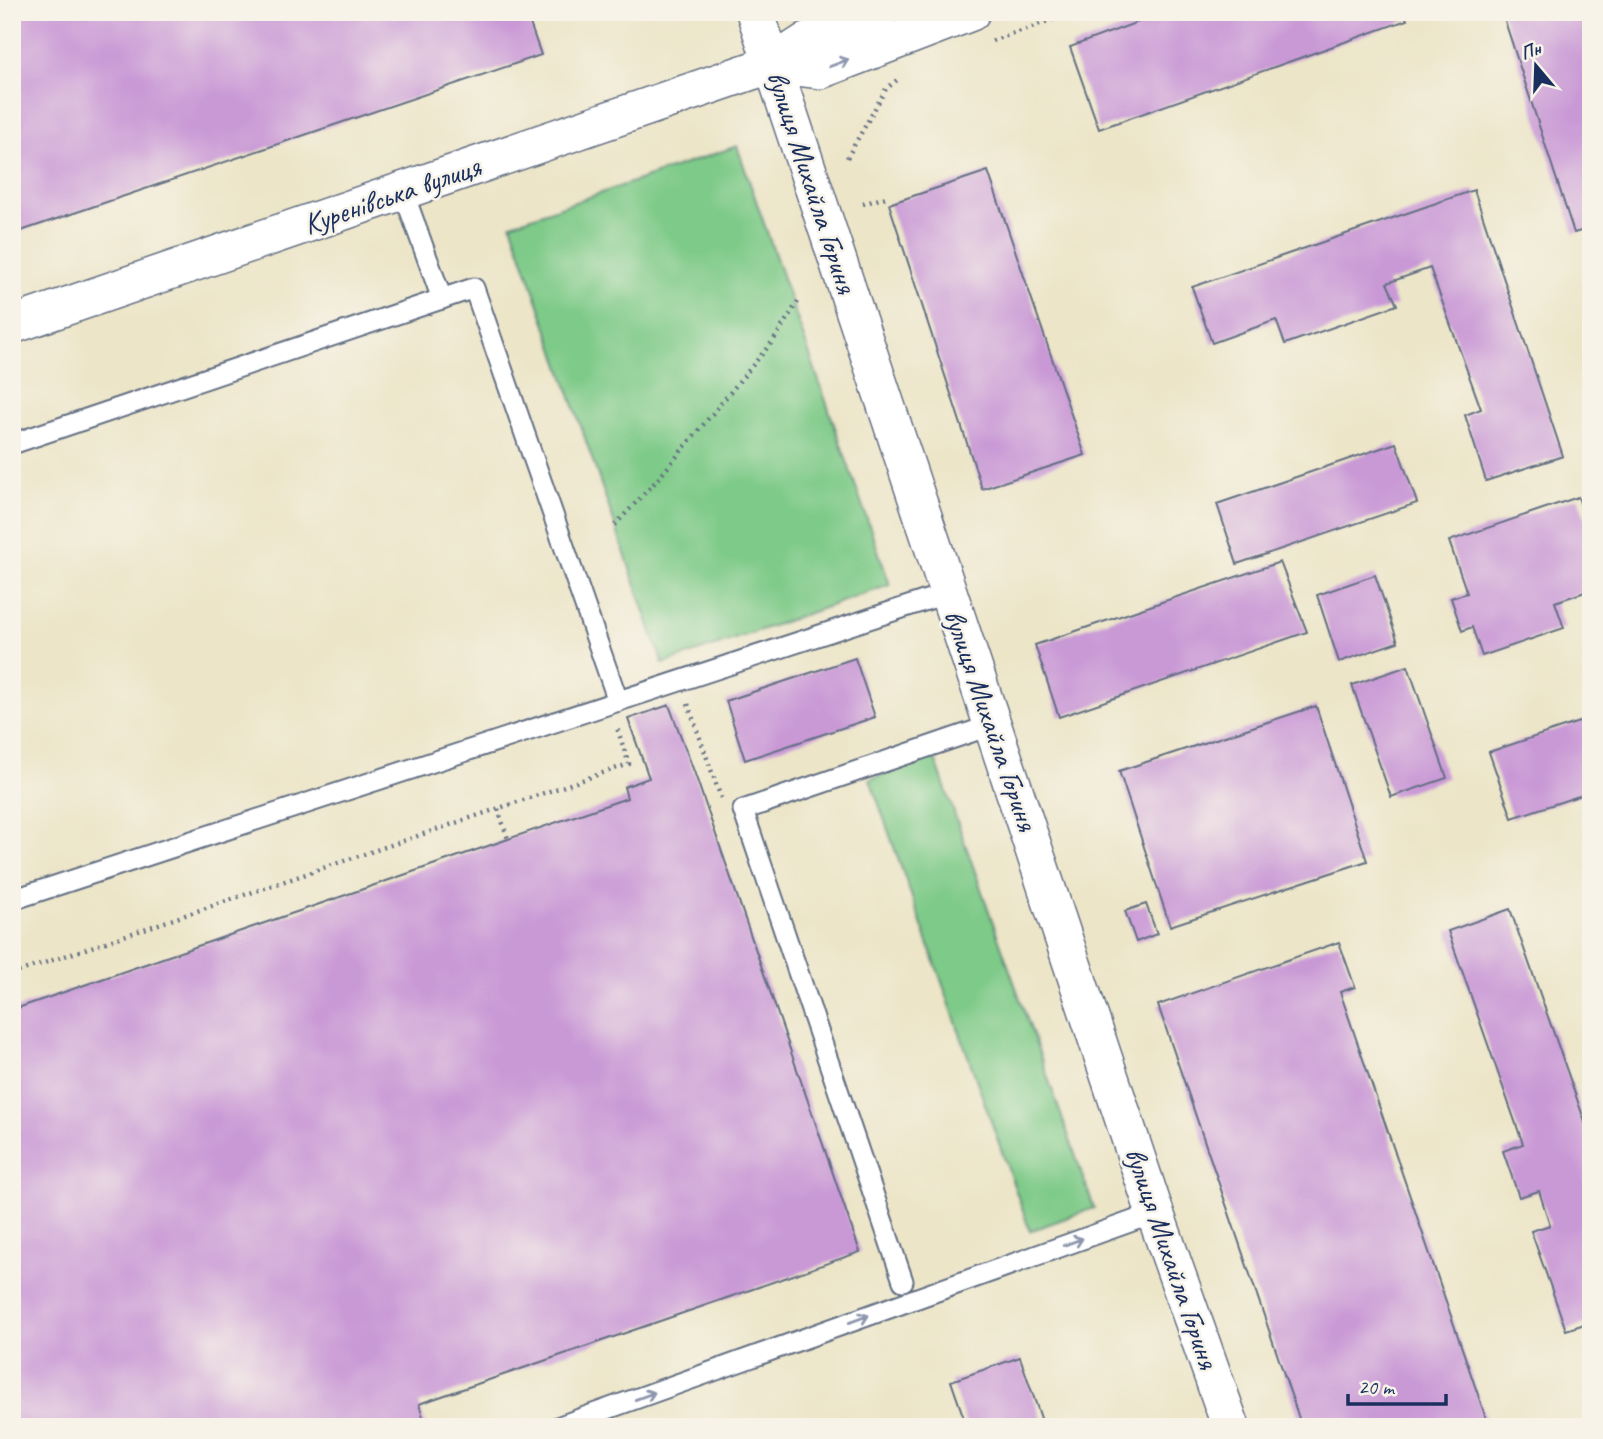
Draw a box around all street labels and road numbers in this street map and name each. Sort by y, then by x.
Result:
street label: вулиця Михайла Гориня [758,66,866,299]
street label: Куренівська вулиця [298,147,487,243]
street label: вулиця Михайла Гориня [935,604,1047,837]
street label: вулиця Михайла Гориня [1116,1142,1228,1375]

